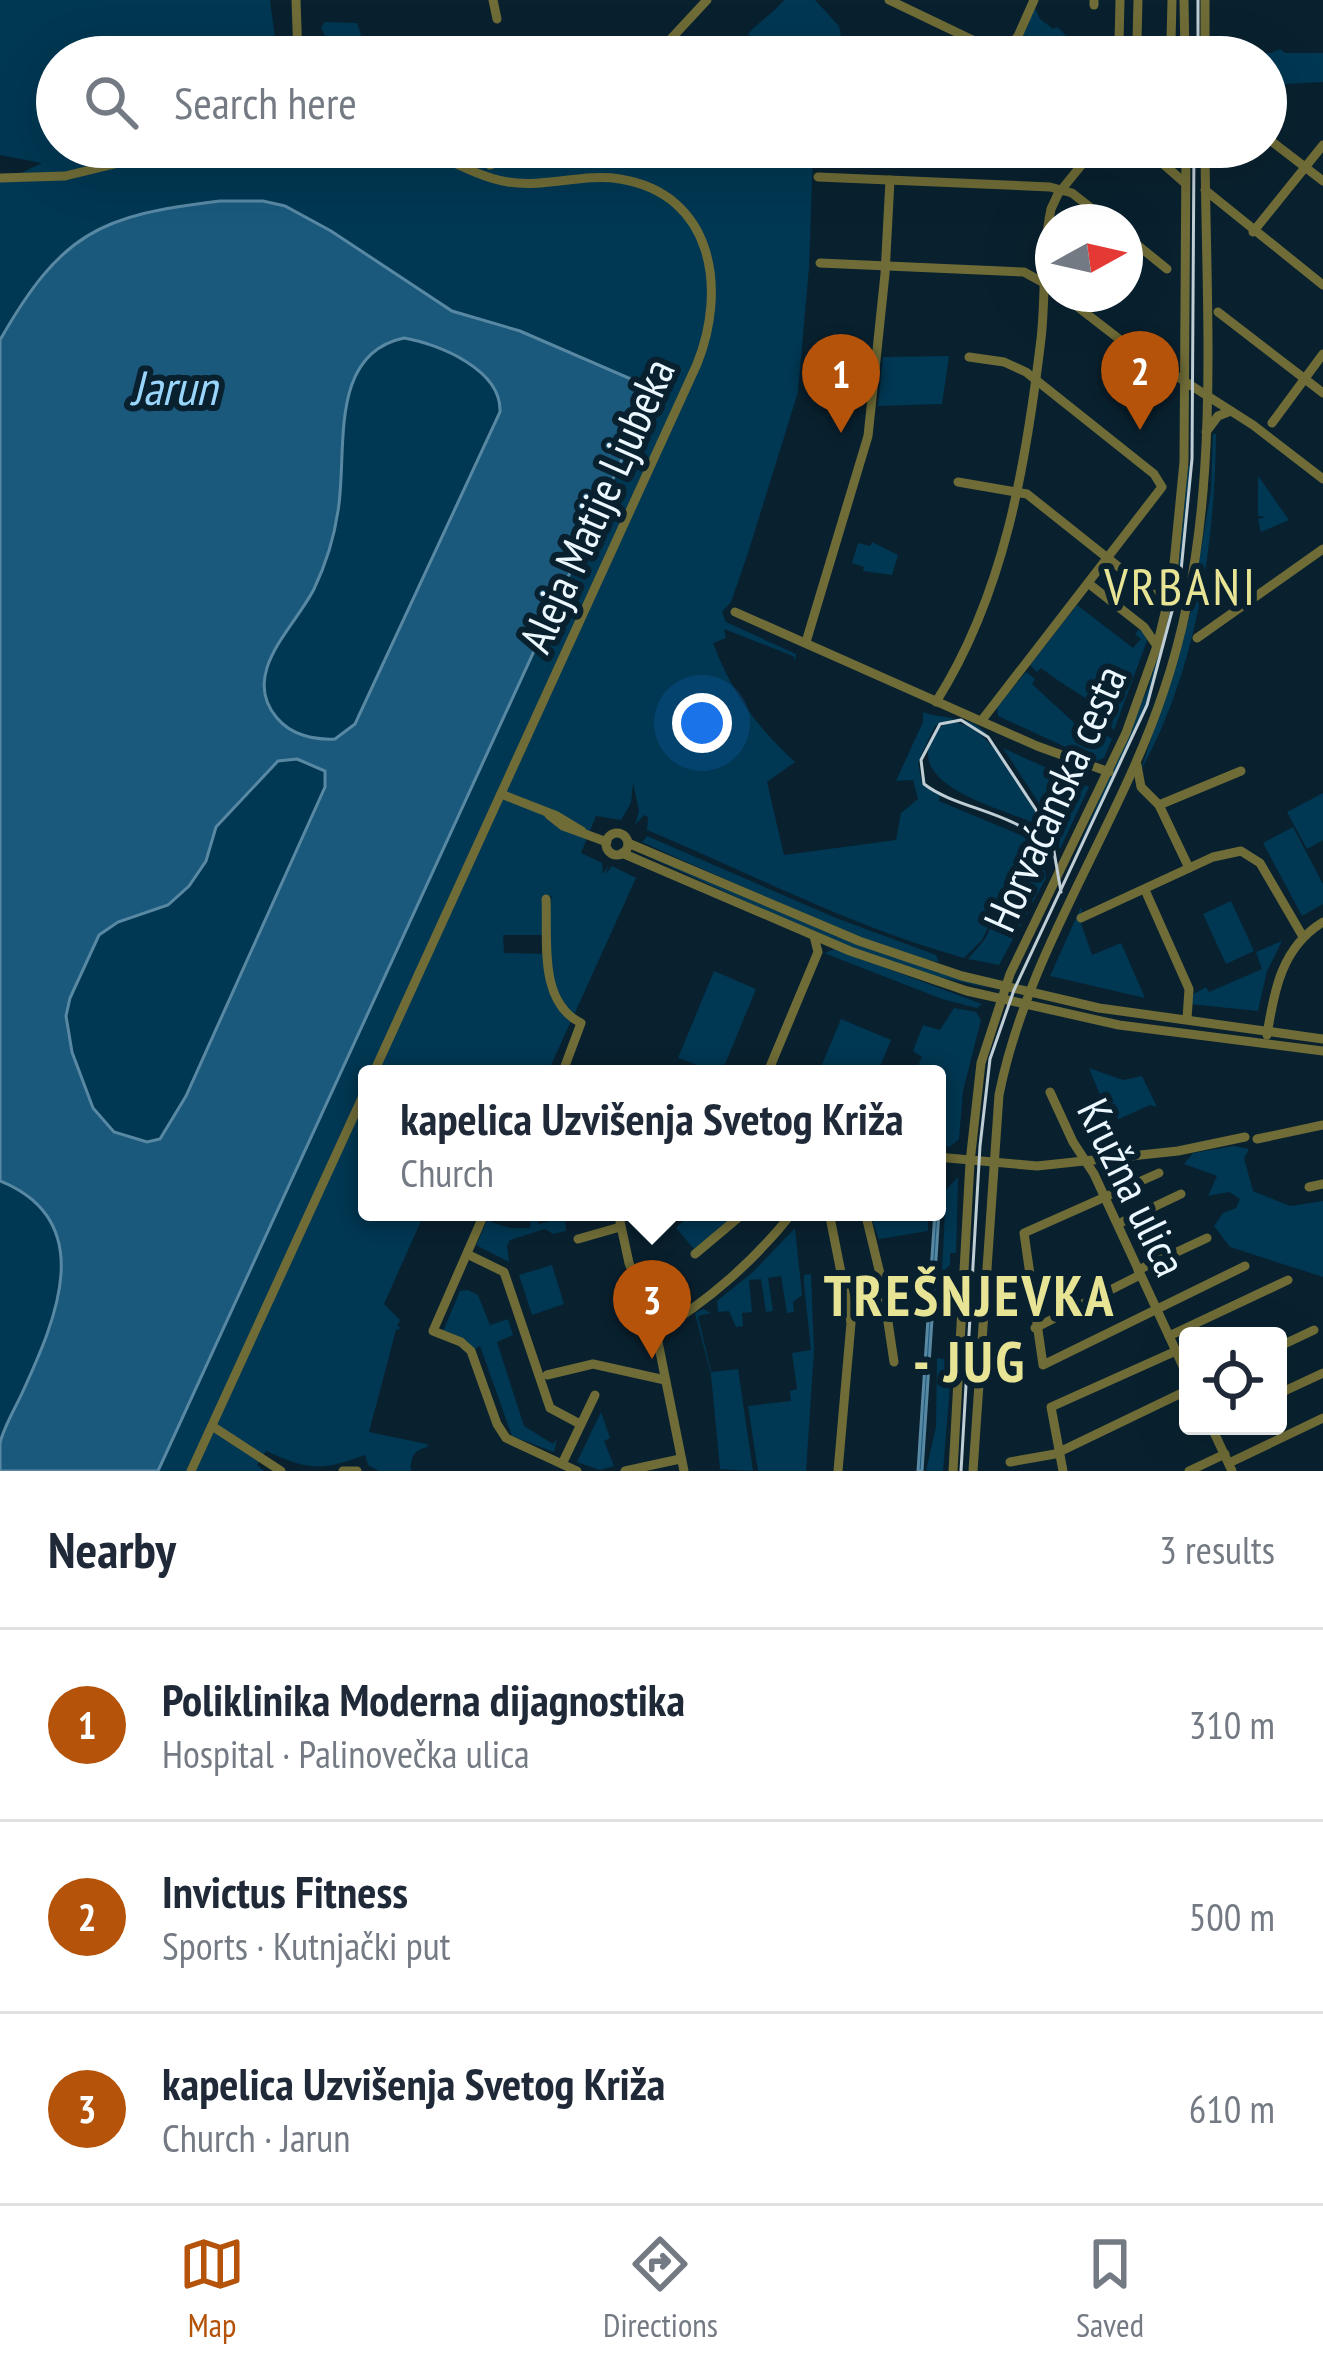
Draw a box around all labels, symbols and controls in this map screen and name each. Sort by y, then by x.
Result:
search box [36,36,1287,168]
icon: search [78,69,144,135]
text: Search here [174,73,357,131]
north arrow [1035,204,1143,312]
pin: 2 [1101,331,1179,430]
pin: 1 [802,334,880,433]
street label: Aleja Matije Ljubeka [505,349,687,661]
water label: Jarun [129,356,220,418]
district label: VRBANI [1103,553,1258,619]
street label: Horvaćanska cesta [970,656,1138,940]
your location [672,693,732,753]
popup [358,1065,946,1221]
text: kapelica Uzvišenja Svetog Križa [400,1089,904,1147]
street label: Kružna ulica [1065,1089,1201,1285]
text: Church [400,1147,494,1198]
district label: TREŠNJEVKA - JUG [824,1258,1116,1398]
pin: 3 [613,1260,691,1359]
map controls [1179,1327,1287,1435]
button: locate [1179,1327,1287,1435]
text: Nearby [48,1516,176,1582]
text: 3 results [1159,1524,1275,1575]
text: Poliklinika Moderna dijagnostika [162,1670,685,1728]
text: 1 [78,1699,96,1750]
text: 310 m [1189,1699,1275,1750]
text: Hospital · Palinovečka ulica [162,1728,530,1779]
text: Invictus Fitness [162,1862,408,1920]
text: 2 [78,1891,96,1942]
text: 500 m [1189,1891,1275,1942]
text: Sports · Kutnjački put [162,1920,450,1971]
text: kapelica Uzvišenja Svetog Križa [162,2054,665,2112]
text: 3 [78,2083,96,2134]
text: 610 m [1189,2083,1275,2134]
text: Church · Jarun [162,2112,350,2163]
tab: Map [179,2231,245,2346]
tab: Directions [603,2231,718,2346]
tab: Saved [1076,2231,1144,2346]

